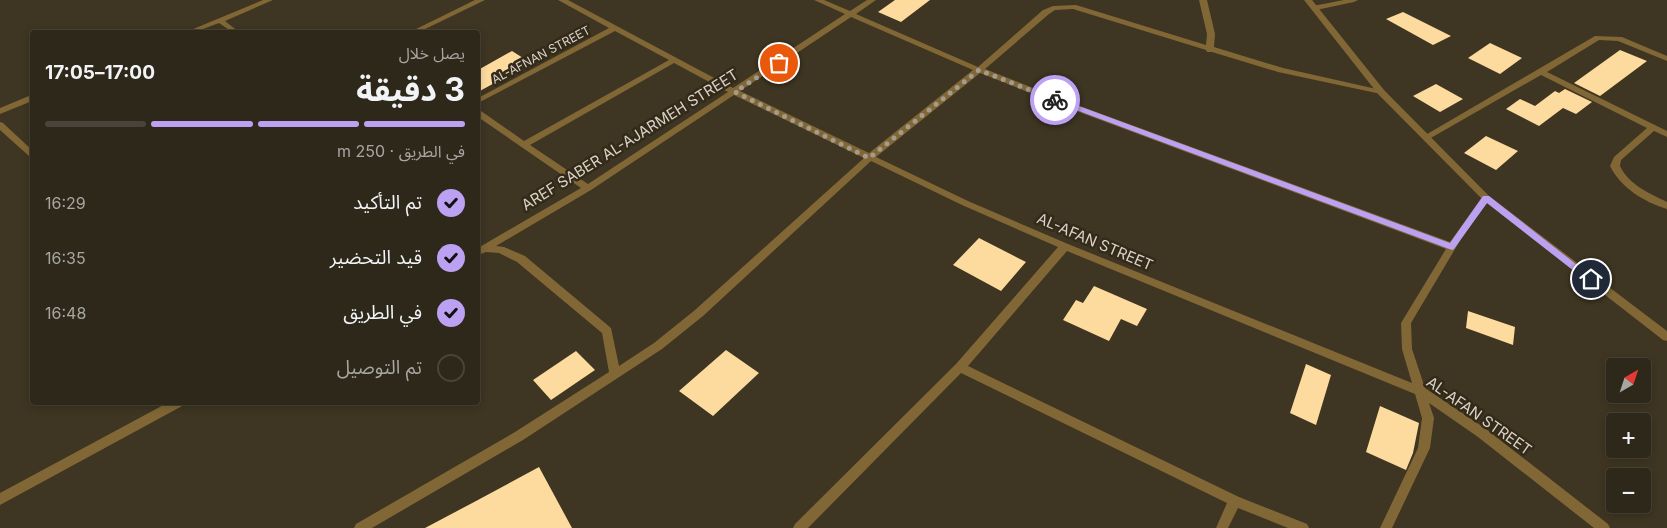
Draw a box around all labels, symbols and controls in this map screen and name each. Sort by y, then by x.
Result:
street label: AL-AFNAN STREET [489,22,593,87]
pin [758,42,800,84]
text: يصل خلال [399,43,465,63]
icon: bag [765,49,793,77]
text: 17:00–17:05 [45,61,155,84]
street label: AREF SABER AL-AJARMEH STREET [518,65,742,214]
text: 3 دقيقة [356,70,465,109]
courier [1030,75,1080,125]
icon: bike [1041,86,1069,114]
text: في الطريق · 250 m [337,141,465,161]
icon: check [437,189,465,217]
text: تم التأكيد [353,191,422,214]
text: 16:29 [45,193,86,213]
street label: AL-AFAN STREET [1034,209,1156,275]
icon: check [437,244,465,272]
text: قيد التحضير [330,246,422,269]
text: 16:35 [45,248,86,268]
pin [1570,258,1612,300]
icon: home [1577,265,1605,293]
icon: check [437,299,465,327]
text: في الطريق [343,301,422,324]
text: 16:48 [45,303,86,323]
text: تم التوصيل [337,356,422,379]
north arrow [1606,358,1651,402]
map controls [1606,358,1651,513]
street label: AL-AFAN STREET [1423,372,1536,459]
button: + [1606,413,1651,458]
button: − [1606,468,1651,513]

